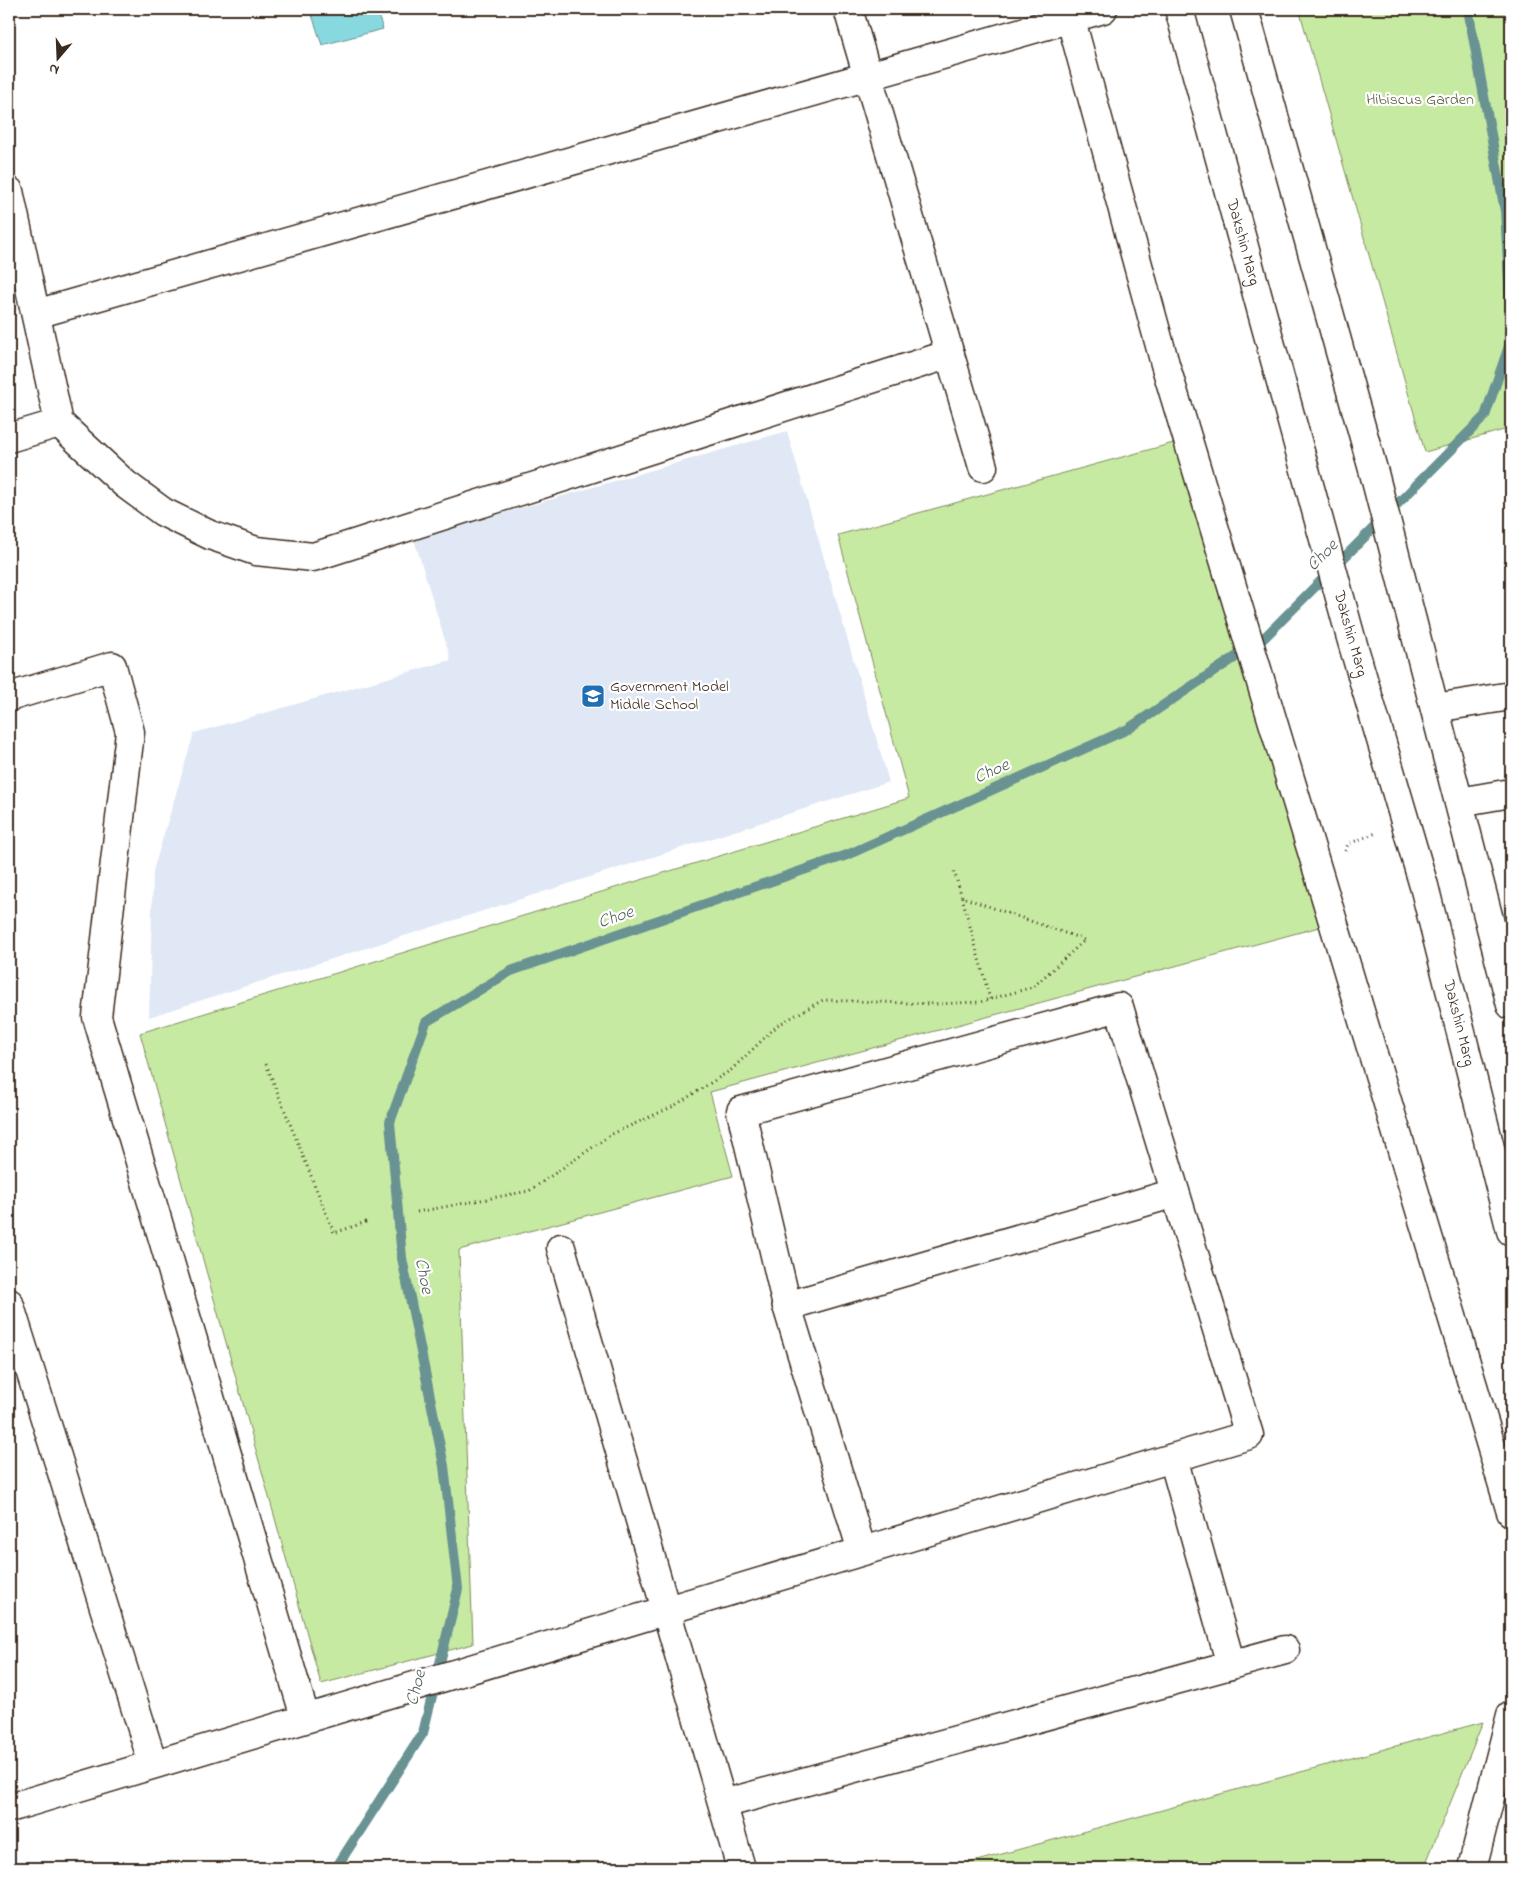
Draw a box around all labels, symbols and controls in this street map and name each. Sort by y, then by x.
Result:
north arrow [32,32,82,82]
text: N [46,57,62,80]
park label: Hibiscus Garden [1366,88,1474,112]
street label: Dakshin Marg [1219,196,1266,288]
water label: Choe [1301,533,1346,578]
street label: Dakshin Marg [1326,587,1374,680]
place label: Government Model Middle School [610,675,729,717]
school or university icon: Government Model Middle School [580,683,606,709]
water label: Choe [970,752,1015,791]
water label: Choe [595,900,638,936]
street label: Dakshin Marg [1436,976,1481,1069]
water label: Choe [407,1256,439,1297]
water label: Choe [400,1667,434,1709]

